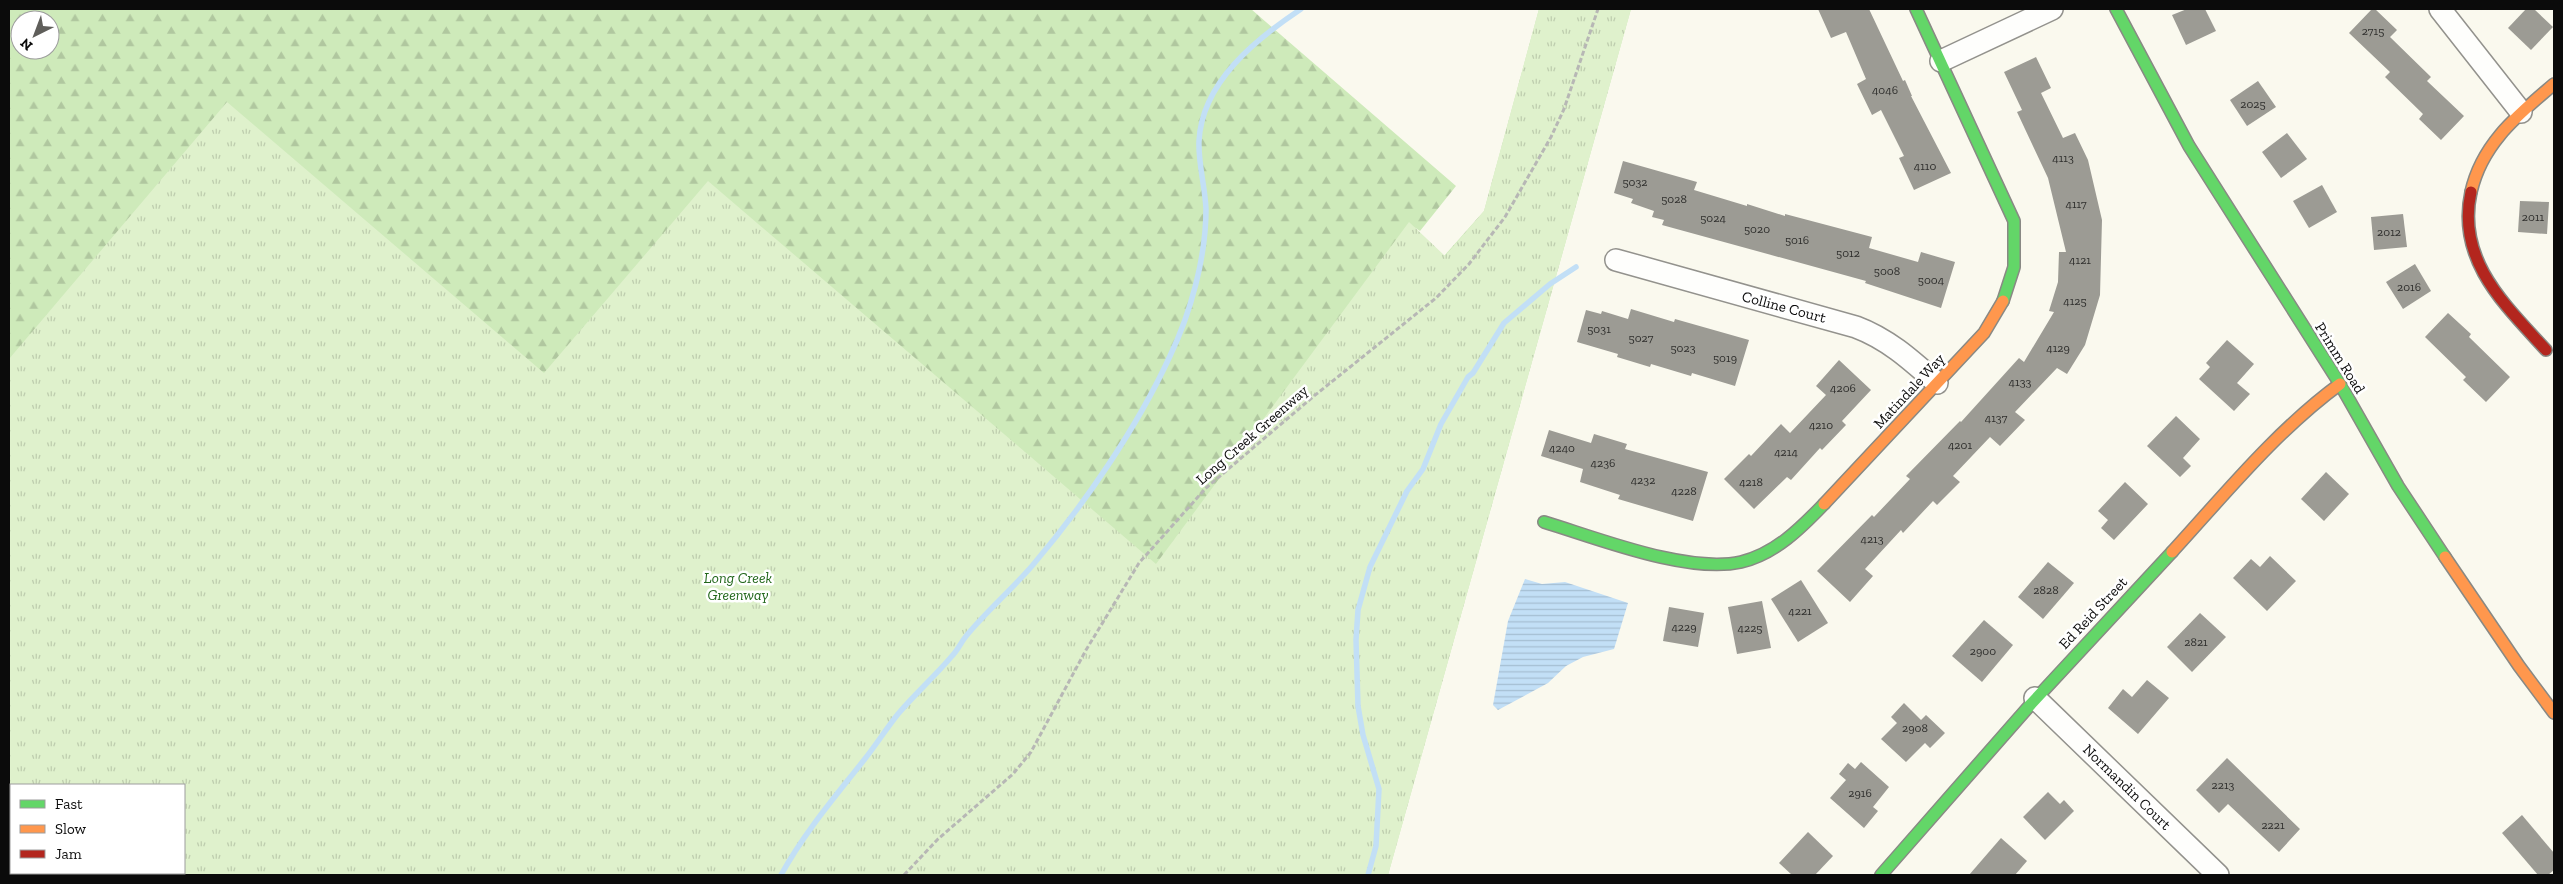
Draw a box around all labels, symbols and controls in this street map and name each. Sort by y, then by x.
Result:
north arrow [10,10,60,60]
house number: 2715 [2362,24,2384,38]
text: N [17,34,36,54]
house number: 4046 [1872,83,1898,97]
house number: 2025 [2240,97,2266,111]
house number: 4113 [2052,151,2074,165]
house number: 4110 [1914,159,1936,173]
house number: 5032 [1622,175,1648,189]
house number: 5028 [1661,192,1687,206]
house number: 4117 [2065,197,2087,211]
house number: 2011 [2522,210,2545,224]
house number: 5024 [1700,211,1726,225]
house number: 5020 [1744,222,1770,236]
house number: 2012 [2377,225,2401,239]
house number: 5016 [1785,233,1809,247]
house number: 5012 [1836,246,1860,260]
house number: 4121 [2069,253,2091,267]
house number: 5008 [1874,264,1900,278]
house number: 5004 [1918,273,1945,287]
house number: 2016 [2397,280,2421,294]
street label: Colline Court [1740,287,1828,327]
house number: 4125 [2063,294,2087,308]
street label: Primm Road [2311,319,2369,398]
house number: 5031 [1587,322,1611,336]
house number: 5027 [1629,331,1654,345]
house number: 5023 [1670,341,1696,355]
house number: 4129 [2046,341,2070,355]
street label: Matindale Way [1870,349,1949,432]
house number: 5019 [1713,351,1737,365]
house number: 4133 [2009,375,2032,389]
street label: Long Creek Greenway [1192,381,1312,489]
house number: 4206 [1830,381,1856,395]
house number: 4137 [1985,411,2008,425]
house number: 4210 [1809,418,1833,432]
house number: 4201 [1948,438,1972,452]
house number: 4240 [1549,441,1575,455]
house number: 4214 [1774,445,1798,459]
house number: 4236 [1591,456,1615,470]
house number: 4232 [1631,473,1655,487]
house number: 4218 [1739,475,1763,489]
house number: 4228 [1671,484,1697,498]
house number: 4213 [1860,532,1884,546]
park label: Long Creek Greenway [704,569,772,604]
street label: Ed Reid Street [2055,573,2131,653]
house number: 2828 [2033,583,2059,597]
house number: 4221 [1788,604,1812,618]
house number: 4229 [1671,620,1697,634]
house number: 4225 [1738,621,1762,635]
house number: 2821 [2184,635,2208,649]
house number: 2900 [1970,644,1996,658]
house number: 2908 [1902,721,1928,735]
street label: Normandin Court [2079,740,2175,834]
house number: 2213 [2212,778,2235,792]
legend [10,784,185,874]
house number: 2916 [1848,786,1872,800]
text: Fast [55,795,83,813]
house number: 2221 [2261,818,2285,832]
text: Slow [55,820,87,838]
text: Jam [55,845,82,863]

